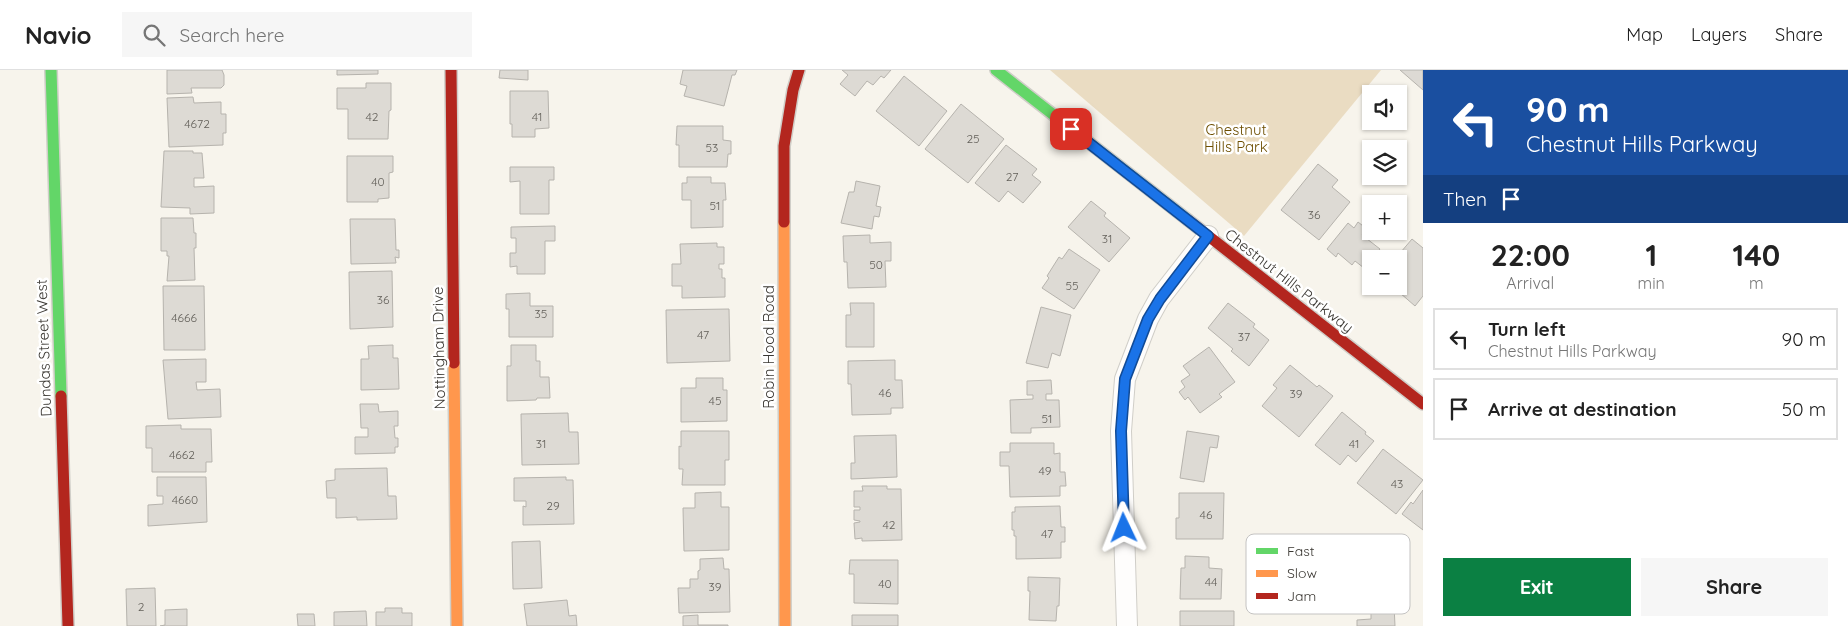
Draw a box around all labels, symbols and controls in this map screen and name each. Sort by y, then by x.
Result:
search box [122,12,472,57]
text: Navio [25,20,92,50]
icon: search [140,21,168,49]
text: Search here [180,23,284,47]
text: Map [1626,23,1663,46]
text: Layers [1691,23,1747,46]
text: Share [1775,23,1823,46]
map controls [1362,85,1407,295]
button: sound [1362,85,1407,130]
text: 90 m [1526,87,1609,131]
icon: left [1443,90,1508,155]
pin [1050,108,1092,150]
house number: 42 [366,109,379,124]
house number: 41 [532,109,542,124]
icon: arrive [1057,115,1085,143]
house number: 4672 [184,116,210,131]
park label: Chestnut Hills Park [1204,120,1268,156]
text: Chestnut Hills Parkway [1526,130,1758,158]
house number: 25 [966,131,980,146]
house number: 53 [706,140,718,155]
button: layers [1362,140,1407,185]
house number: 27 [1006,169,1018,184]
house number: 40 [371,174,385,189]
icon: arrive [1497,185,1525,213]
text: Then [1443,187,1487,211]
button: + [1362,195,1407,240]
house number: 51 [710,198,720,213]
house number: 36 [1308,207,1321,222]
street label: Chestnut Hills Parkway [1221,224,1357,337]
house number: 31 [1102,231,1112,246]
text: 22:00 [1491,236,1570,274]
text: 1 [1645,236,1657,274]
text: 140 [1733,236,1780,274]
button: − [1362,250,1407,295]
house number: 50 [869,257,883,272]
text: Arrival [1506,273,1554,293]
text: min [1638,273,1665,293]
text: m [1749,273,1764,293]
house number: 55 [1065,278,1079,293]
street label: Dundas Street West [32,279,55,417]
street label: Robin Hood Road [759,285,778,409]
street label: Nottingham Drive [428,286,449,410]
house number: 36 [377,292,390,307]
house number: 35 [535,306,547,321]
house number: 4666 [171,310,197,325]
text: Turn left [1488,317,1566,341]
icon: left [1445,325,1473,353]
house number: 47 [697,327,709,342]
text: 90 m [1782,327,1826,351]
house number: 37 [1238,329,1250,344]
text: Chestnut Hills Parkway [1488,341,1657,361]
house number: 46 [879,385,892,400]
house number: 39 [1290,386,1303,401]
house number: 45 [709,393,721,408]
icon: arrive [1445,395,1473,423]
text: Arrive at destination [1488,397,1677,421]
text: 50 m [1782,397,1826,421]
house number: 51 [1042,411,1052,426]
house number: 31 [536,436,546,451]
house number: 41 [1349,436,1359,451]
house number: 4662 [169,447,195,462]
house number: 49 [1039,463,1052,478]
house number: 43 [1391,476,1403,491]
house number: 4660 [172,492,198,507]
house number: 29 [546,498,560,513]
position arrow [1097,501,1149,553]
house number: 46 [1200,507,1213,522]
house number: 42 [883,517,896,532]
house number: 47 [1041,526,1053,541]
legend [1246,534,1410,614]
text: Fast [1287,542,1315,560]
button: Exit [1443,558,1631,616]
button: Share [1641,558,1828,616]
text: Slow [1287,564,1317,582]
house number: 44 [1205,574,1217,589]
house number: 40 [878,576,892,591]
house number: 39 [709,579,722,594]
text: Jam [1287,587,1316,605]
house number: 2 [138,599,145,614]

